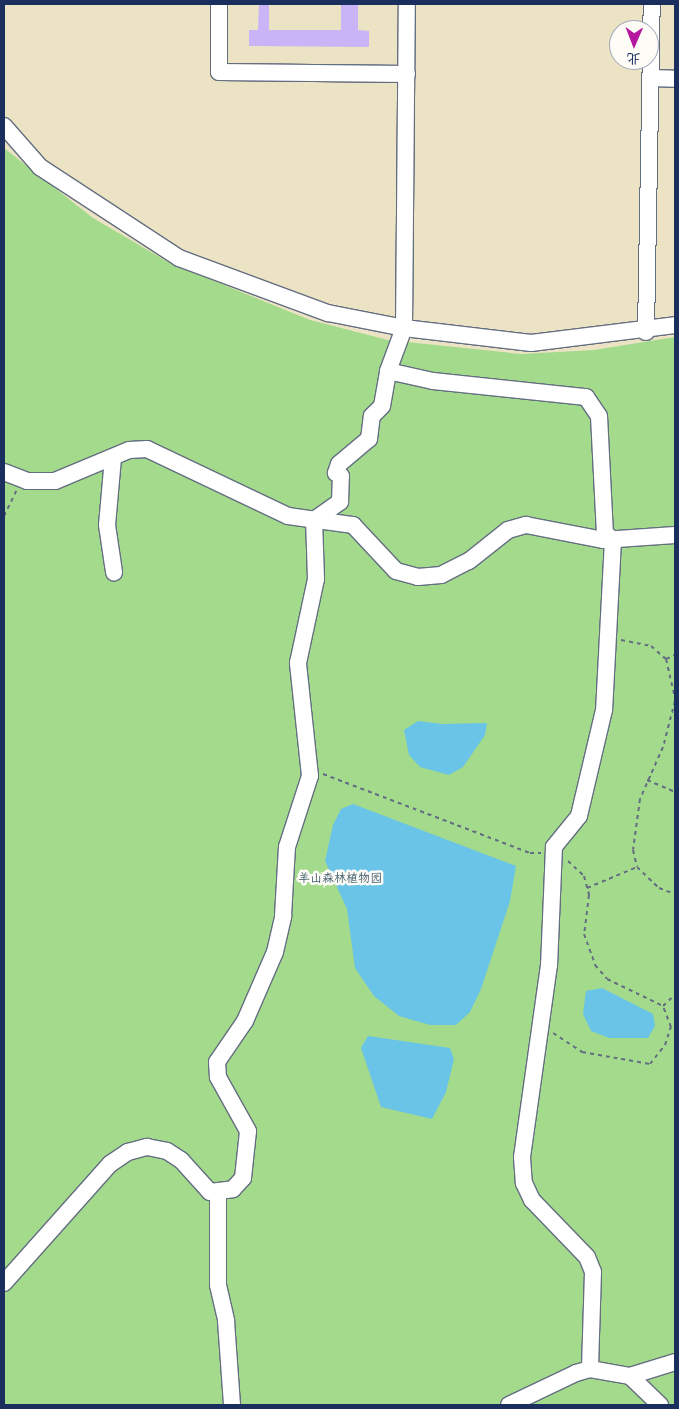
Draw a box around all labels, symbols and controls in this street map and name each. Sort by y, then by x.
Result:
north arrow [609,20,659,70]
text: 北 [627,50,641,68]
park label: 羊山森林植物园 [298,872,382,886]

